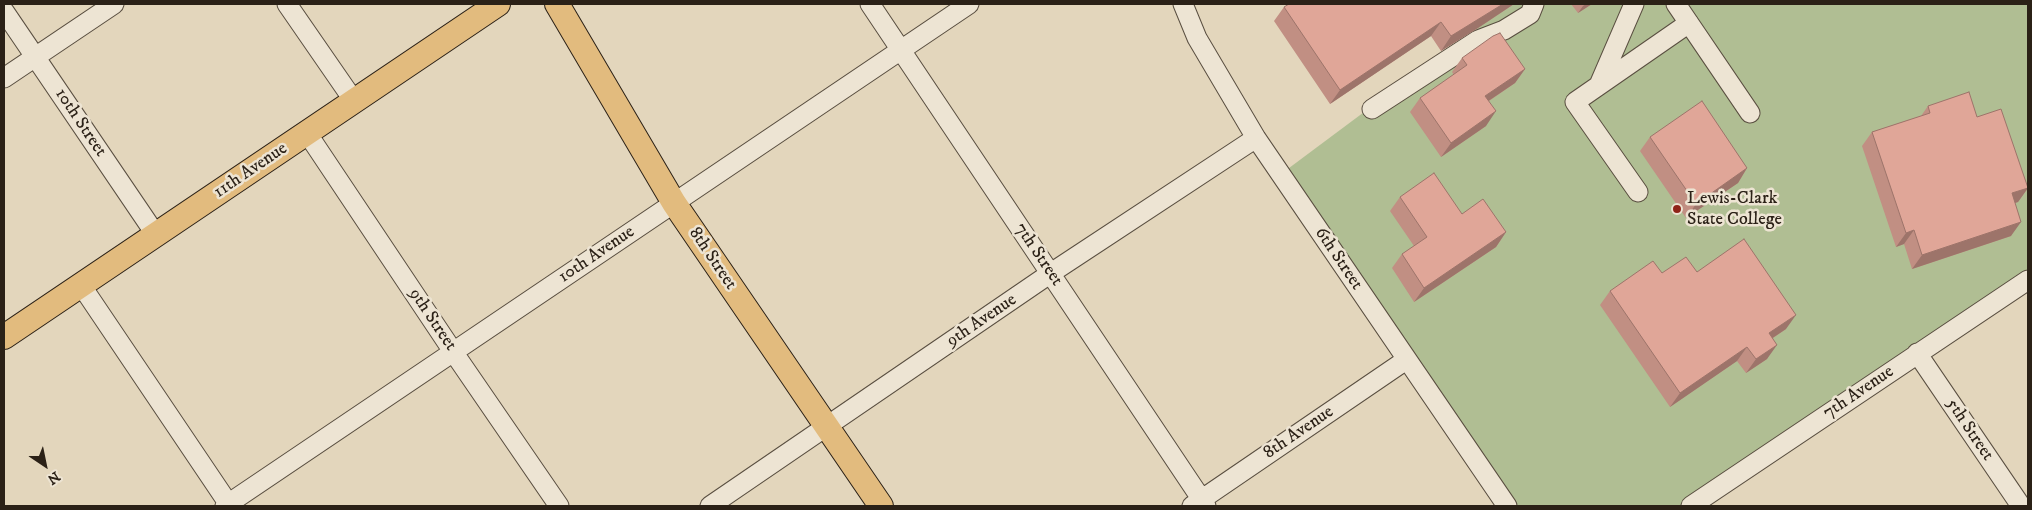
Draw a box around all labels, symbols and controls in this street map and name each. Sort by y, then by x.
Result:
street label: 10th Street [49,85,111,161]
street label: 11th Avenue [210,139,292,203]
place label: Lewis-Clark State College [1687,188,1782,230]
marker: Lewis-Clark State College [1671,203,1683,215]
street label: 7th Street [1009,219,1067,291]
street label: 10th Avenue [555,222,639,288]
street label: 8th Street [683,224,741,294]
street label: 6th Street [1309,224,1367,294]
street label: 9th Street [403,285,461,355]
street label: 9th Avenue [943,290,1021,352]
street label: 7th Avenue [1820,362,1898,424]
street label: 5th Street [1940,395,1998,465]
street label: 8th Avenue [1260,402,1338,464]
north arrow [20,440,70,490]
text: N [44,467,63,488]

